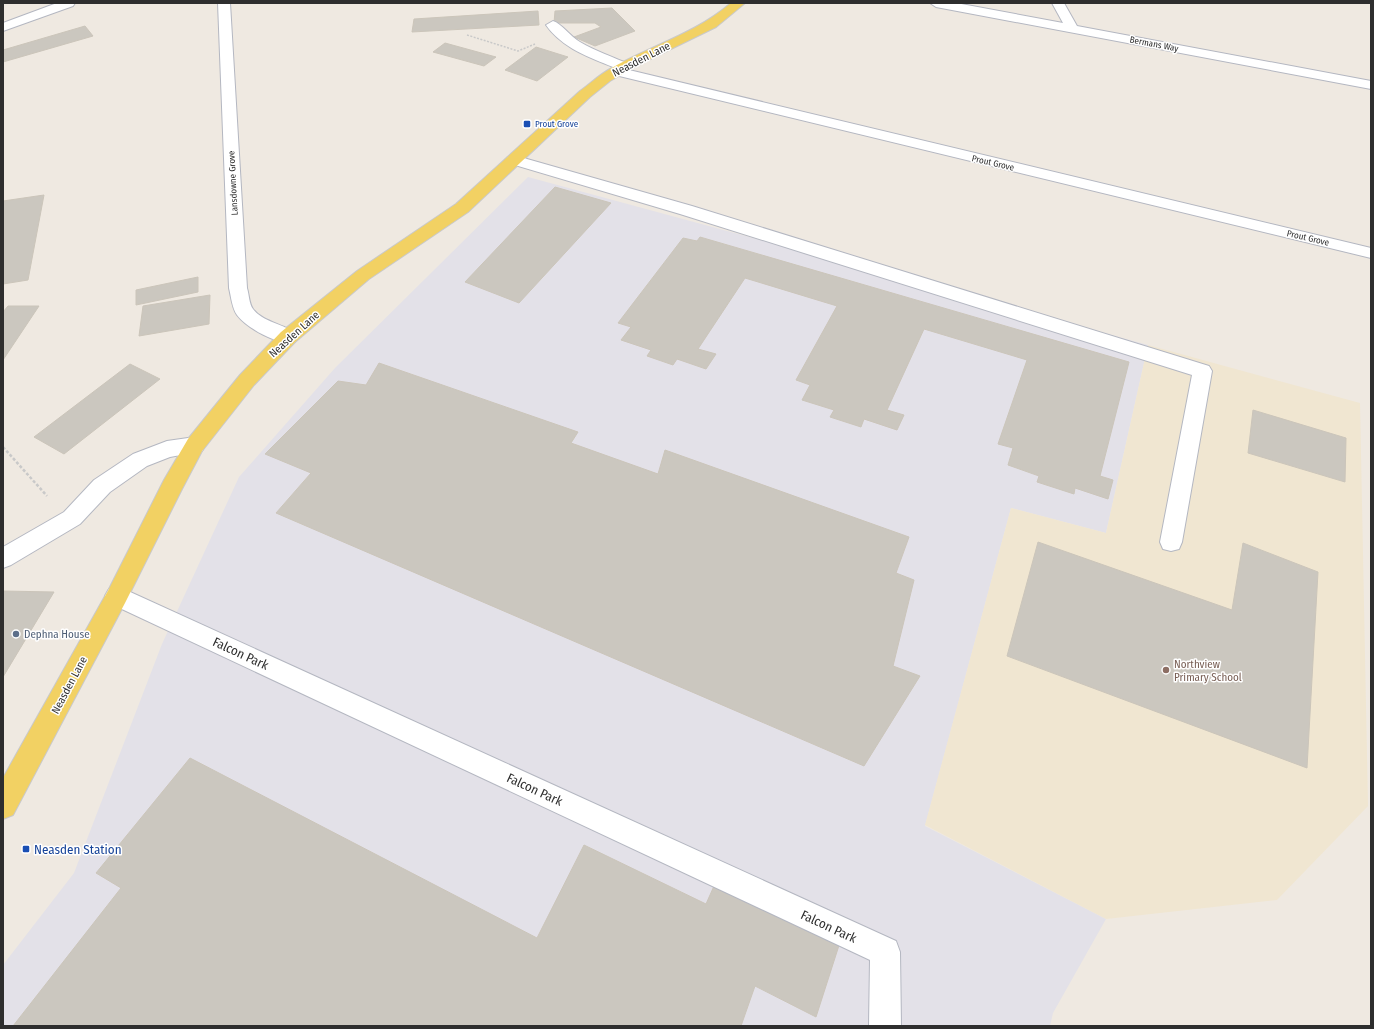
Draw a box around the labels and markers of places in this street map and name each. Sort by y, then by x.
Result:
marker: Prout Grove [522,119,532,129]
place label: Prout Grove [535,119,579,129]
place label: Dephna House [24,628,90,641]
marker: Dephna House [11,629,21,639]
place label: Northview Primary School [1174,658,1242,684]
marker: Northview Primary School [1161,665,1171,675]
place label: Neasden Station [34,842,122,857]
marker: Neasden Station [21,844,31,854]

